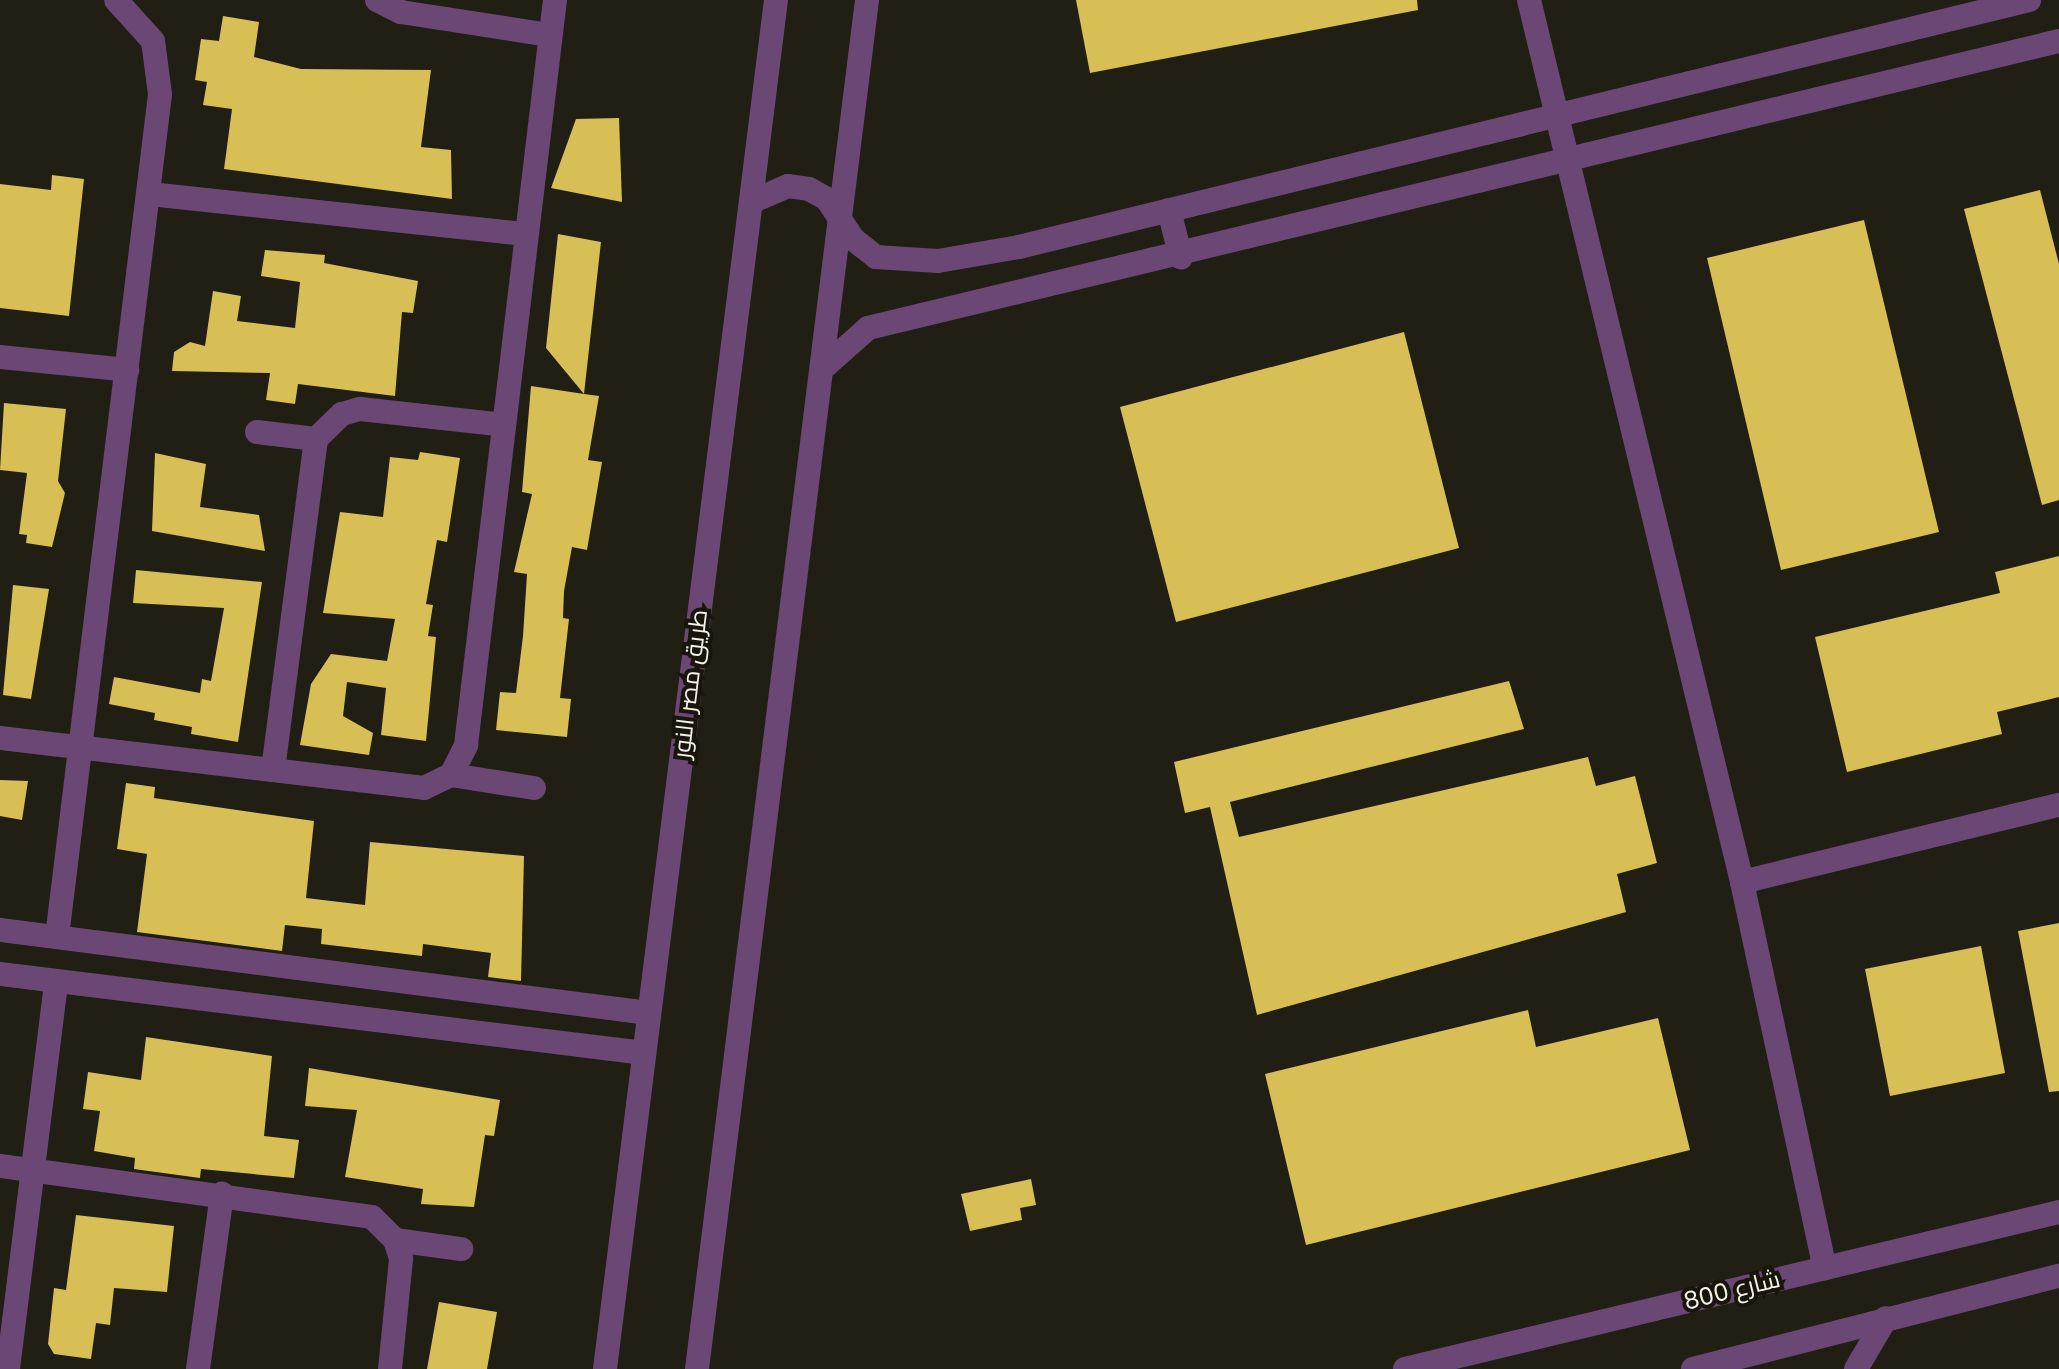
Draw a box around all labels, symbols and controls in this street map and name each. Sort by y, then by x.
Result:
street label: طريق مصر النور [667,608,713,760]
street label: شارع 800 [1681,1264,1783,1316]

